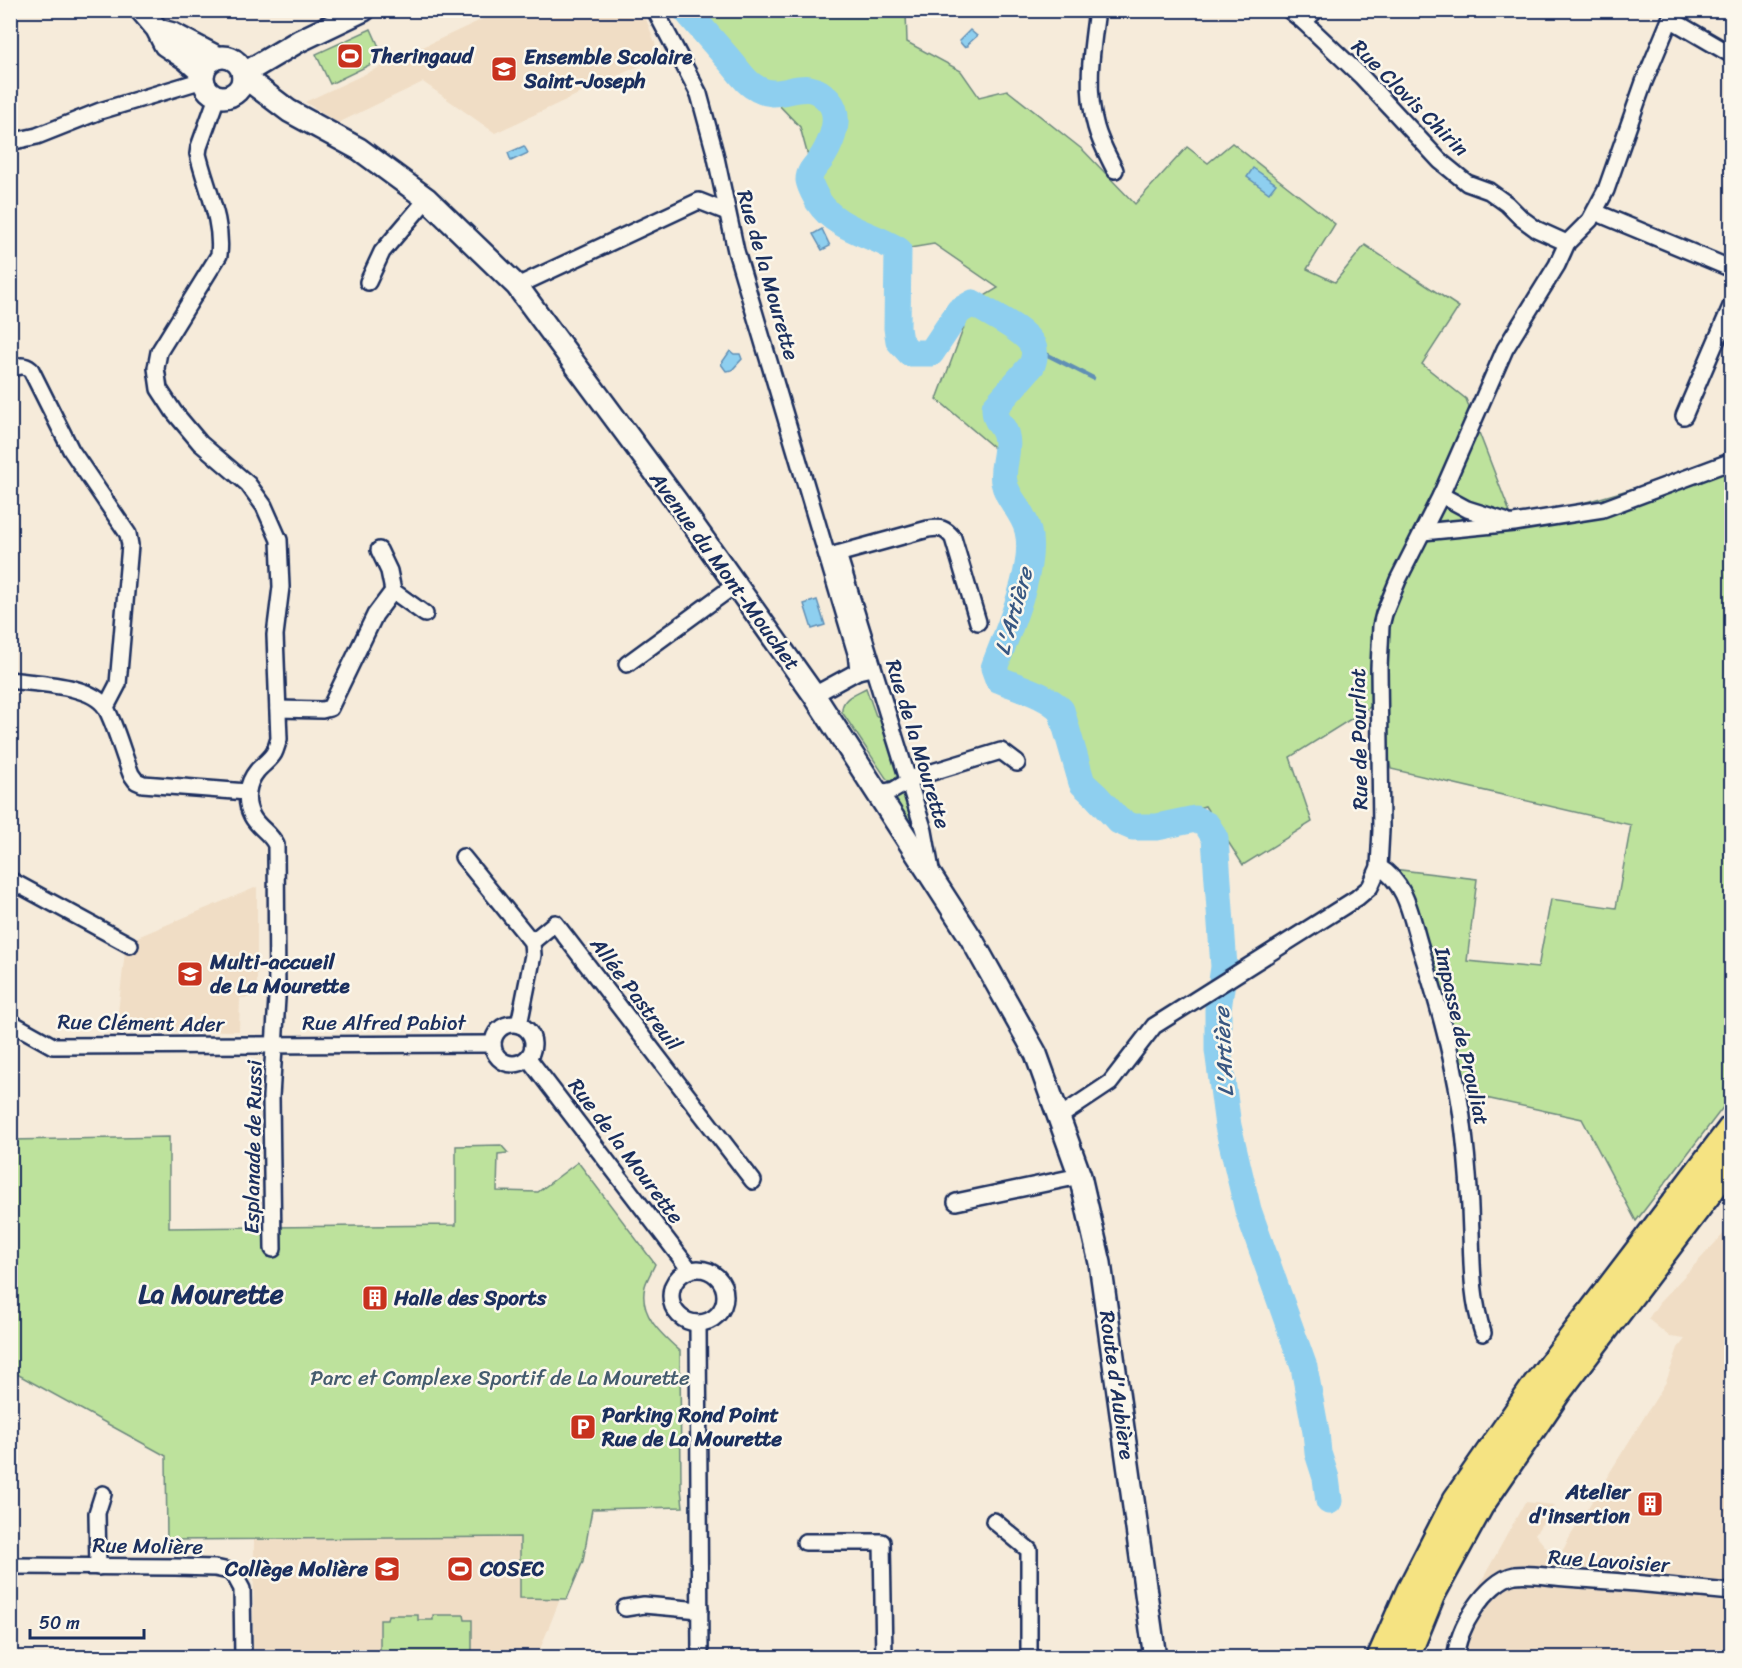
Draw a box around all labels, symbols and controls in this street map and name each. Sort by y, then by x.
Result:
street label: Rue Clovis Chirin [1342,30,1478,166]
place label: Theringaud [370,37,475,75]
place label: Ensemble Scolaire Saint-Joseph [523,38,693,100]
sports icon: Theringaud [335,41,365,71]
school or university icon: Ensemble Scolaire Saint-Joseph [489,54,519,84]
street label: Rue de la Mourette [726,185,811,365]
street label: Avenue du Mont-Mouchet [639,462,811,679]
water label: L'Artière [982,560,1045,659]
street label: Rue de la Mourette [874,655,962,834]
street label: Rue de Pourliat [1339,668,1379,810]
street label: Allée Pastreuil [579,928,693,1060]
street label: Impasse de Prouliat [1423,942,1501,1129]
place label: Multi-accueil de La Mourette [209,943,350,1005]
school or university icon: Multi-accueil de La Mourette [175,959,205,989]
street label: Rue Clément Ader [57,1003,226,1043]
street label: Rue Alfred Pabiot [302,1004,467,1042]
water label: L'Artière [1202,1004,1245,1098]
street label: Esplanade de Russi [232,1059,274,1234]
street label: Rue de la Mourette [558,1069,694,1233]
district label: La Mourette [138,1270,284,1318]
place label: Halle des Sports [393,1279,547,1317]
building icon: Halle des Sports [360,1283,390,1313]
street label: Route d'Aubière [1088,1308,1146,1462]
park label: Parc et Complexe Sportif de La Mourette [310,1359,690,1397]
place label: Parking Rond Point Rue de La Mourette [601,1396,782,1458]
parking icon: Parking Rond Point Rue de La Mourette [568,1412,598,1442]
place label: Atelier d'insertion [1529,1473,1631,1535]
building icon: Atelier d'insertion [1635,1489,1665,1519]
street label: Rue Molière [92,1526,204,1566]
street label: Rue Lavoisier [1547,1538,1672,1584]
place label: Collège Molière [224,1550,368,1588]
place label: COSEC [479,1550,545,1588]
school or university icon: Collège Molière [372,1554,402,1584]
sports icon: COSEC [445,1554,475,1584]
scale bar [30,1602,144,1640]
text: 50 m [39,1607,80,1639]

